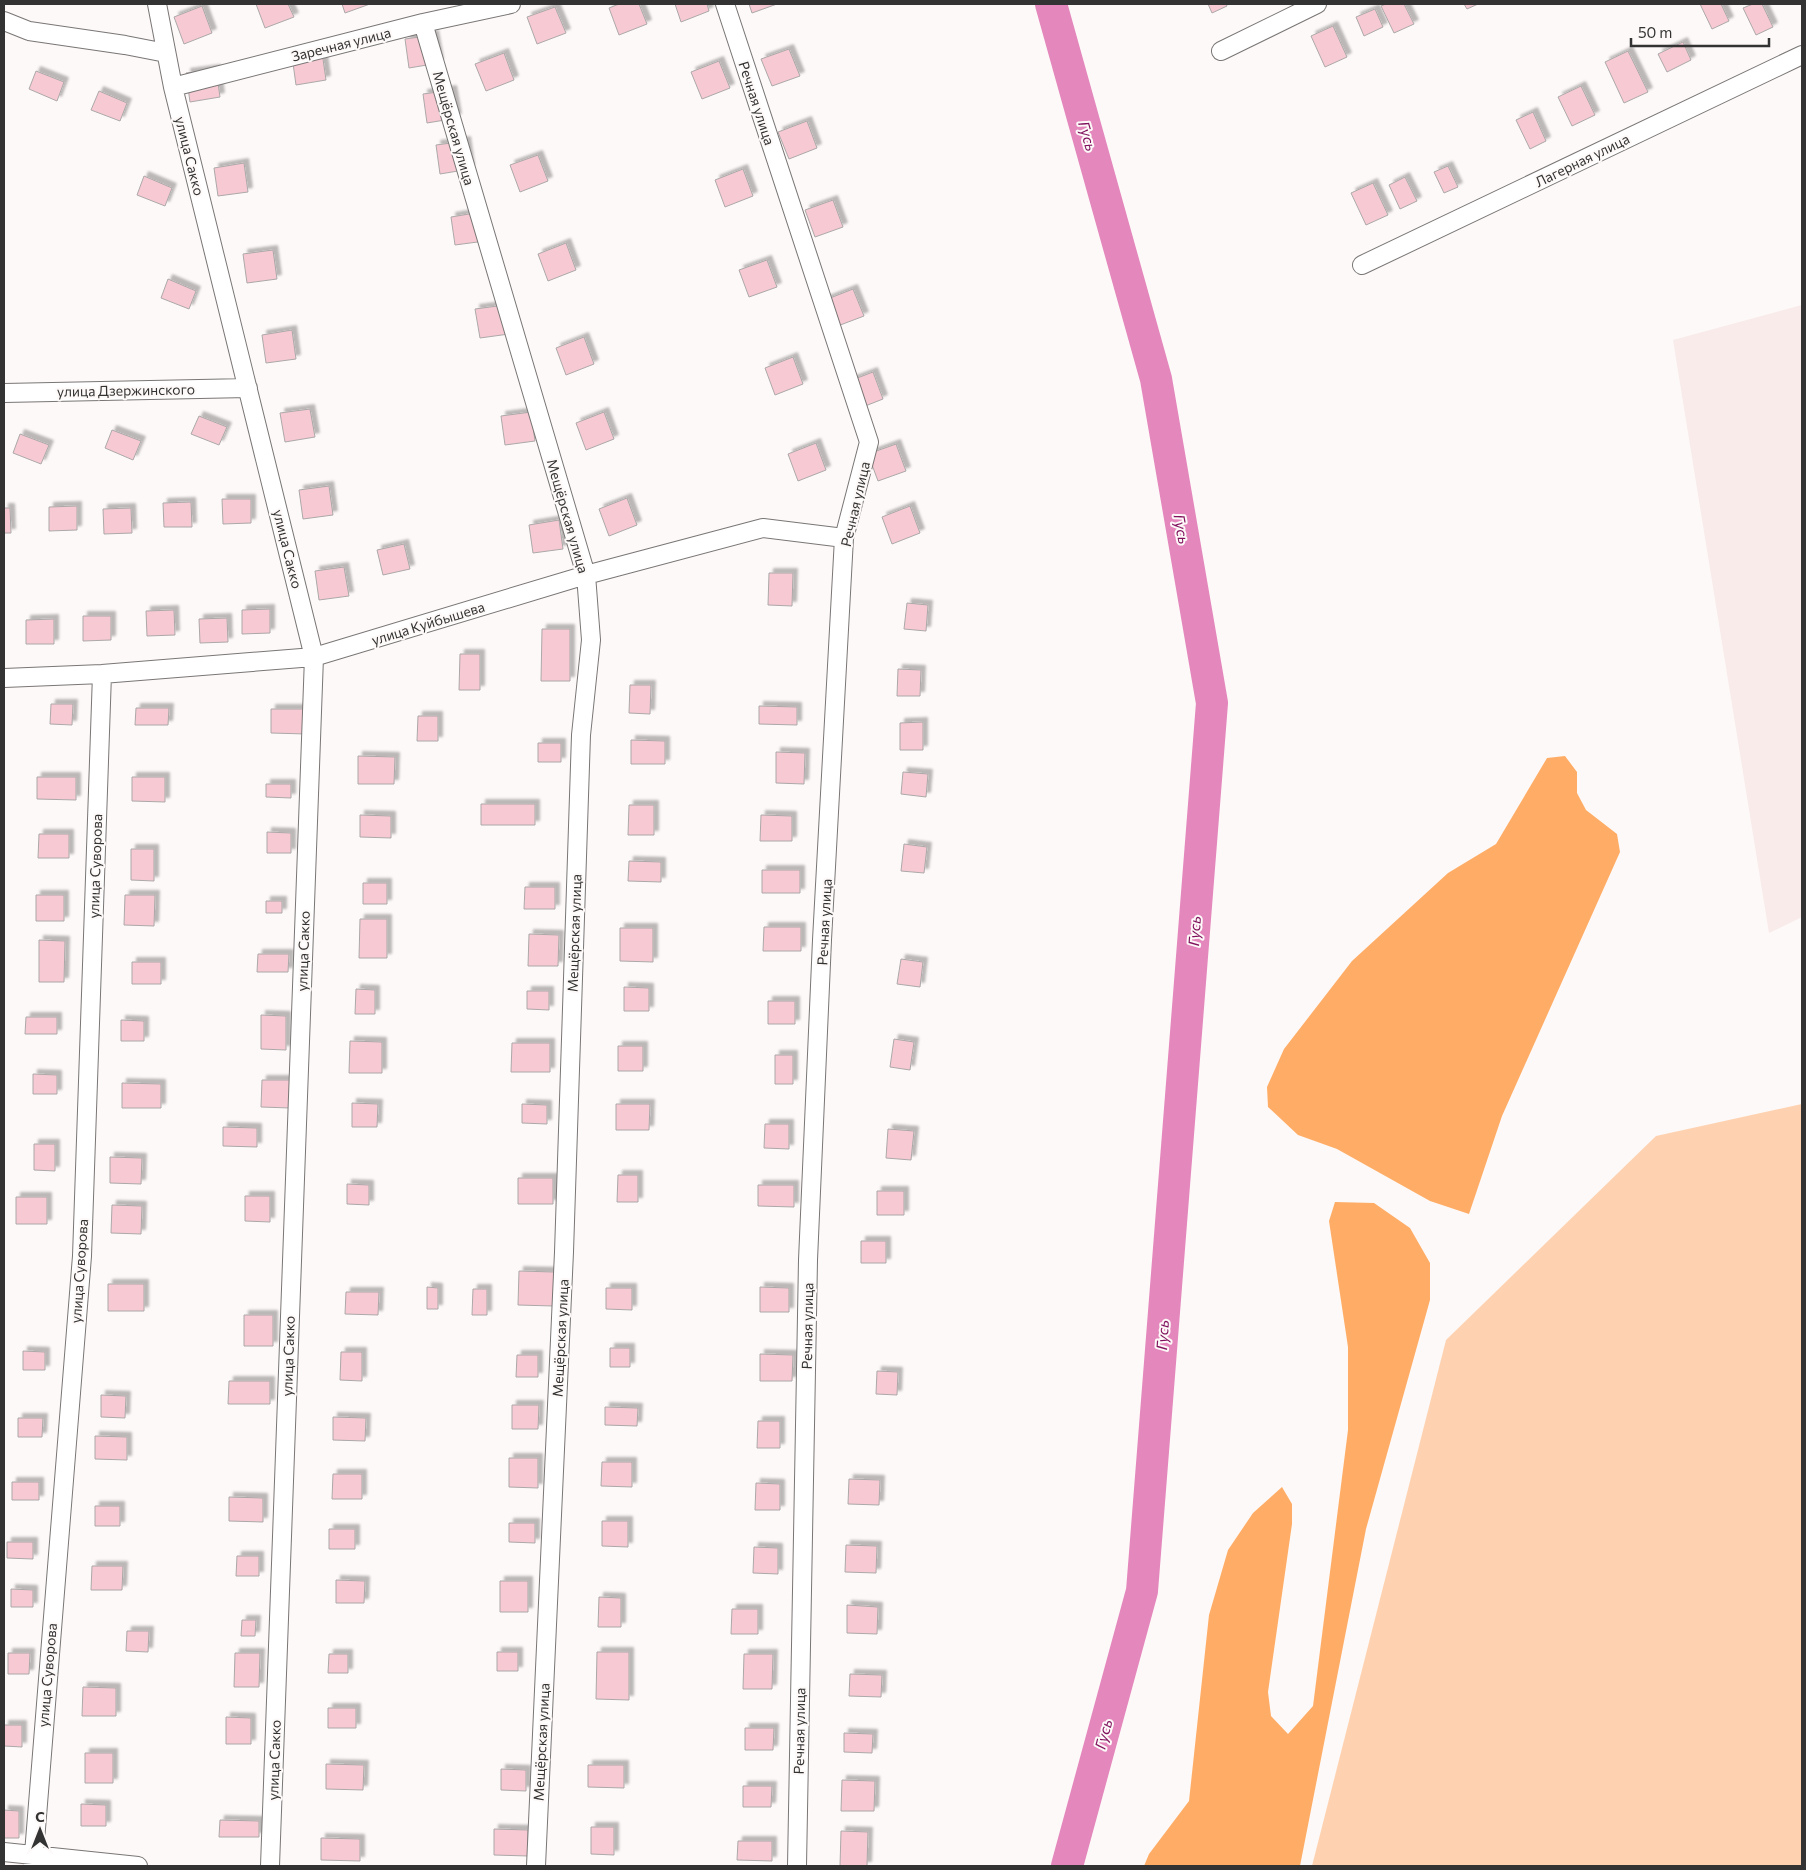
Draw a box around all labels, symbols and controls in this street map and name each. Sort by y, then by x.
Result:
scale bar [1631,15,1768,47]
street label: Заречная улица [290,23,392,65]
text: 50 m [1638,23,1672,41]
street label: Речная улица [735,59,779,147]
street label: Мещёрская улица [430,69,478,187]
street label: улица Сакко [172,115,208,197]
water label: Гусь [1075,119,1101,153]
street label: Лагерная улица [1532,130,1632,190]
street label: улица Дзержинского [57,380,195,400]
street label: Мещёрская улица [544,457,592,575]
street label: Речная улица [837,460,873,548]
street label: улица Сакко [270,508,306,590]
water label: Гусь [1171,513,1194,546]
street label: улица Куйбышева [369,598,487,648]
street label: улица Суворова [85,813,105,919]
street label: Мещёрская улица [563,874,585,992]
street label: Речная улица [813,878,835,966]
street label: улица Сакко [293,910,313,992]
water label: Гусь [1184,915,1204,947]
street label: улица Суворова [67,1218,91,1324]
street label: Мещёрская улица [548,1279,572,1397]
street label: Речная улица [798,1282,816,1370]
street label: улица Сакко [278,1315,298,1397]
water label: Гусь [1152,1319,1172,1351]
street label: улица Суворова [34,1622,60,1728]
street label: Мещёрская улица [529,1683,553,1801]
street label: Речная улица [790,1687,808,1775]
water label: Гусь [1090,1717,1116,1751]
street label: улица Сакко [264,1719,284,1801]
north arrow [15,1805,65,1855]
text: С [35,1808,45,1825]

